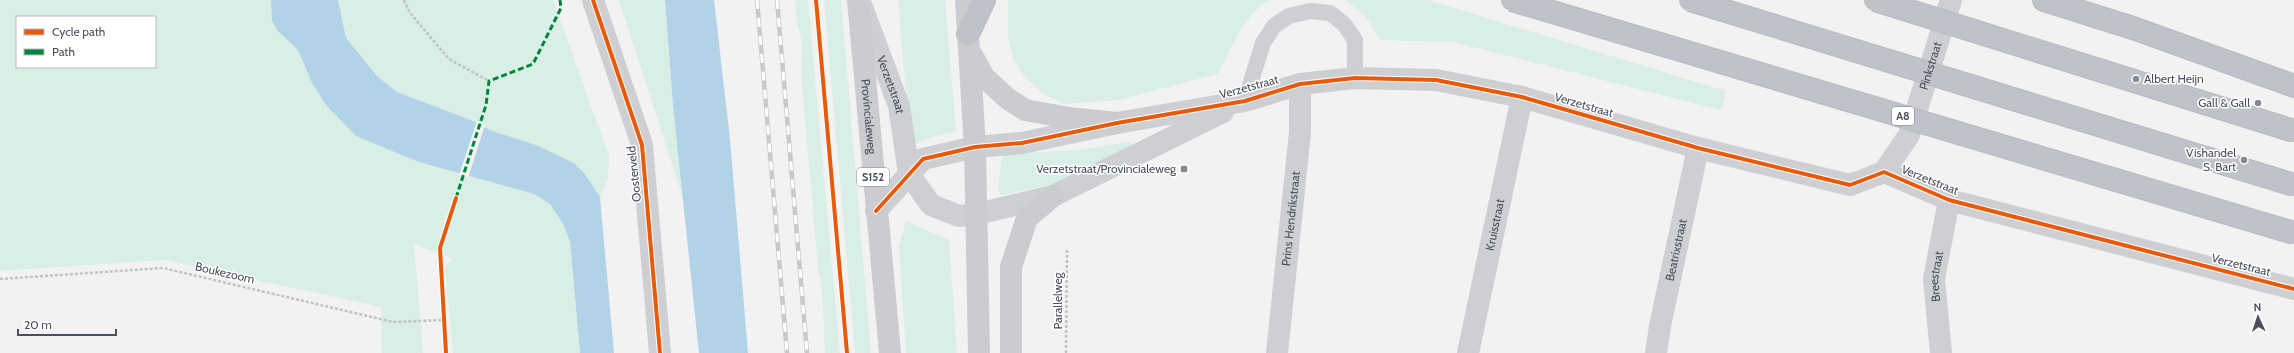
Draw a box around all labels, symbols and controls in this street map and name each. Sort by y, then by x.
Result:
legend [16,16,156,68]
text: Cycle path [52,24,105,39]
street label: Pinkstraat [1915,40,1945,92]
text: Path [52,44,75,59]
street label: Verzetstraat [874,54,908,114]
street label: Verzetstraat [1218,71,1280,102]
place label: Albert Heijn [2144,71,2204,86]
marker: Albert Heijn [2131,74,2141,84]
street label: Provincialeweg [858,78,880,156]
street label: Verzetstraat [1553,89,1615,120]
place label: Gall & Gall [2198,95,2250,110]
marker: Gall & Gall [2253,98,2263,108]
road number: A8 [1892,107,1914,125]
street label: Oosterveld [623,145,644,203]
place label: Vishandel S. Bart [2186,145,2236,174]
marker: Vishandel S. Bart [2239,155,2249,165]
place label: Verzetstraat/Provincialeweg [1036,161,1177,176]
street label: Verzetstraat [1899,161,1961,198]
marker: Verzetstraat/Provincialeweg [1179,164,1189,174]
road number: S152 [857,168,889,186]
street label: Prins Hendrikstraat [1278,171,1303,267]
street label: Kruisstraat [1482,197,1507,252]
street label: Beatrixstraat [1662,217,1690,282]
street label: Breestraat [1926,250,1946,303]
street label: Verzetstraat [2210,250,2272,279]
street label: Boukezoom [194,258,256,287]
street label: Parallelweg [1050,271,1065,330]
north arrow [2238,297,2278,337]
text: N [2253,300,2262,314]
scale bar [18,311,116,337]
text: 20 m [24,317,52,332]

